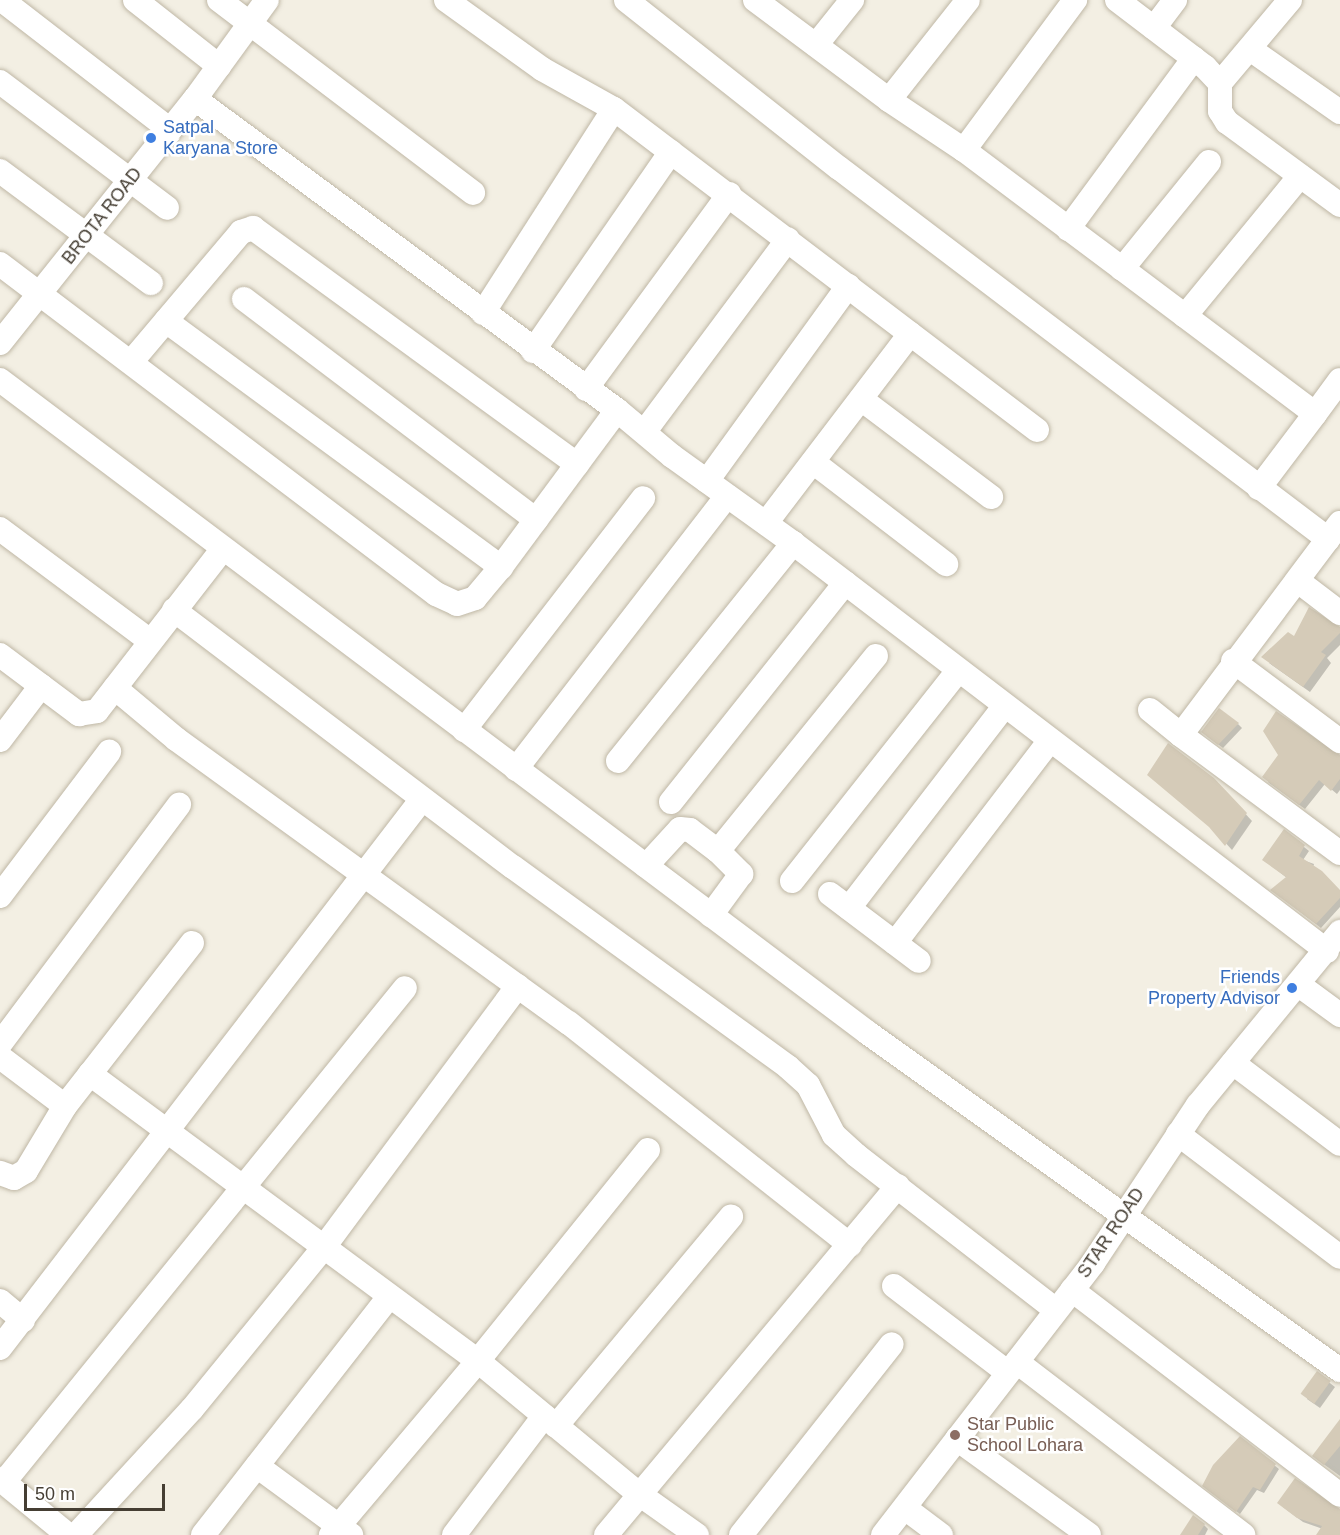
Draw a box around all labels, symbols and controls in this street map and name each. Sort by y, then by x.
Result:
place label: Satpal Karyana Store [163,117,278,160]
marker: Satpal Karyana Store [144,131,158,145]
street label: BROTA ROAD [57,163,147,269]
place label: Friends Property Advisor [1147,967,1280,1010]
marker: Friends Property Advisor [1285,981,1299,995]
street label: STAR ROAD [1073,1184,1149,1282]
place label: Star Public School Lohara [967,1414,1083,1456]
marker: Star Public School Lohara [948,1428,962,1442]
scale bar [27,1472,168,1510]
text: 50 m [35,1484,75,1504]

